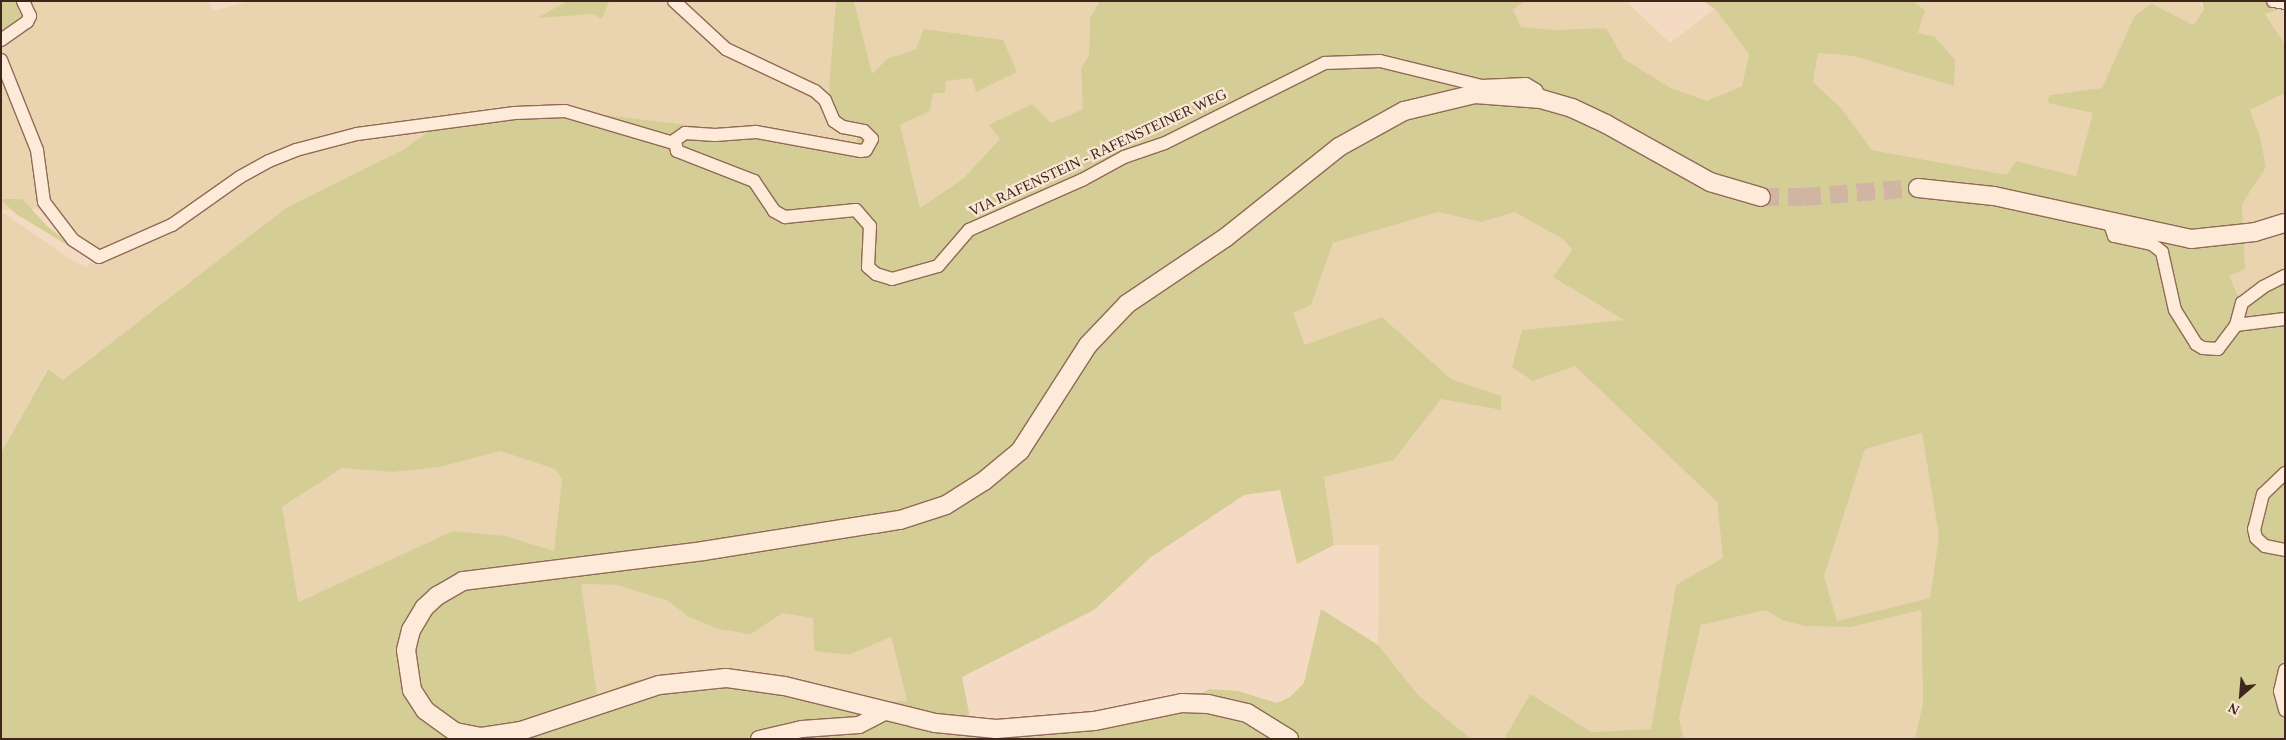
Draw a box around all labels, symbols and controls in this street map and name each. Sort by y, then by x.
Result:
street label: VIA RAFENSTEIN - RAFENSTEINER WEG [966,85,1230,221]
north arrow [2216,670,2266,720]
text: N [2226,700,2242,718]

